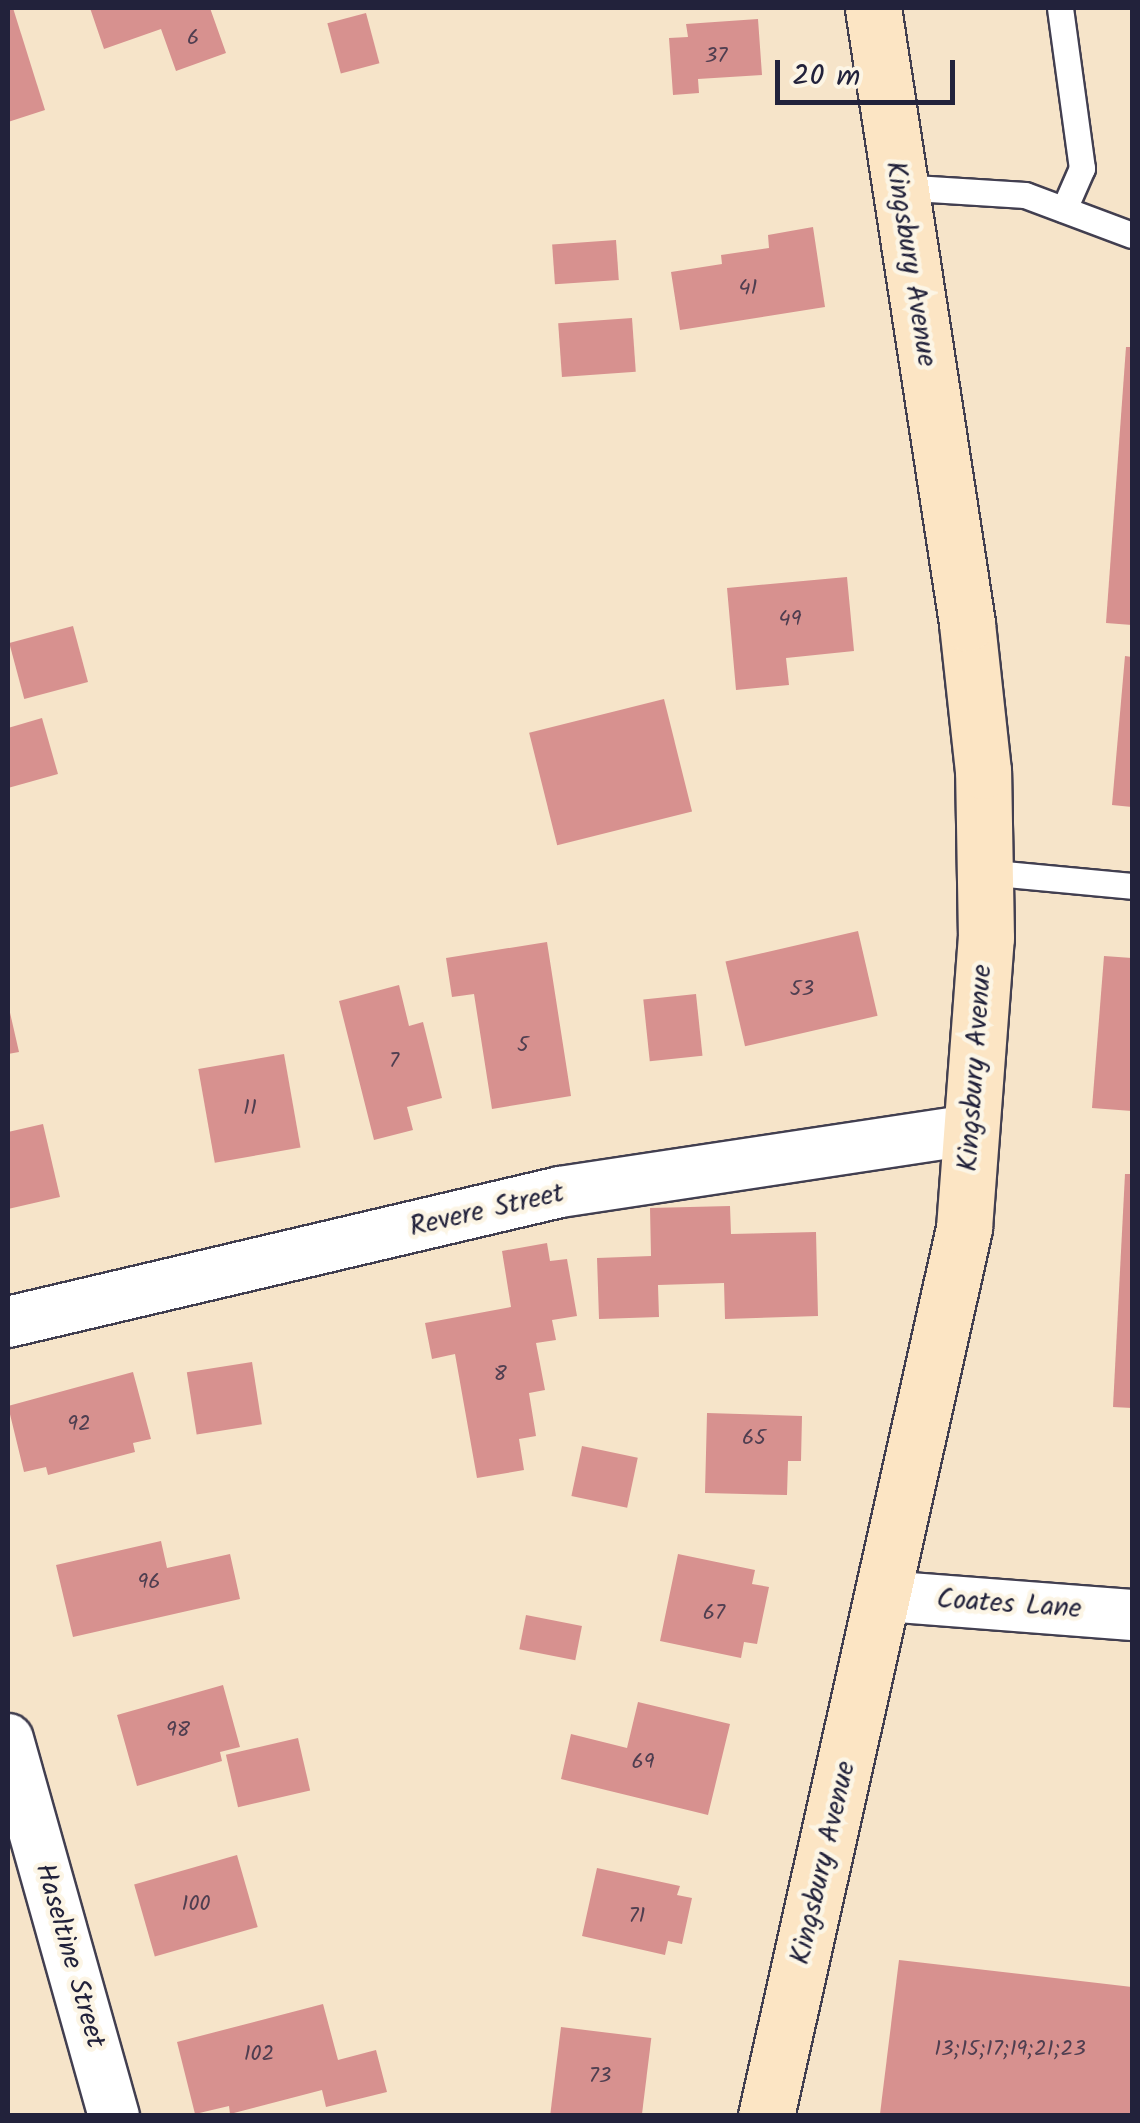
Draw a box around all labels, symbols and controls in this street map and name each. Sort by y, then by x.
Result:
house number: 6 [187,26,199,52]
scale bar [780,40,960,102]
house number: 37 [705,44,727,70]
text: 20 m [792,53,860,101]
street label: Kingsbury Avenue [877,159,943,369]
house number: 41 [738,276,758,302]
house number: 49 [779,607,801,633]
street label: Kingsbury Avenue [952,963,1000,1173]
house number: 53 [790,977,814,1003]
house number: 5 [517,1033,529,1059]
house number: 7 [389,1049,399,1075]
house number: 11 [243,1096,257,1122]
street label: Revere Street [407,1177,567,1245]
house number: 8 [493,1362,507,1388]
house number: 92 [67,1412,91,1438]
house number: 65 [742,1426,766,1452]
house number: 96 [138,1570,160,1596]
street label: Coates Lane [935,1583,1083,1627]
house number: 67 [703,1601,725,1627]
house number: 98 [166,1718,190,1744]
house number: 69 [632,1750,654,1776]
street label: Kingsbury Avenue [784,1758,864,1968]
street label: Haseltine Street [27,1860,111,2052]
house number: 100 [182,1892,210,1918]
house number: 71 [628,1904,646,1930]
house number: 13;15;17;19;21;23 [934,2037,1086,2063]
house number: 102 [244,2042,274,2068]
house number: 73 [589,2064,611,2090]

